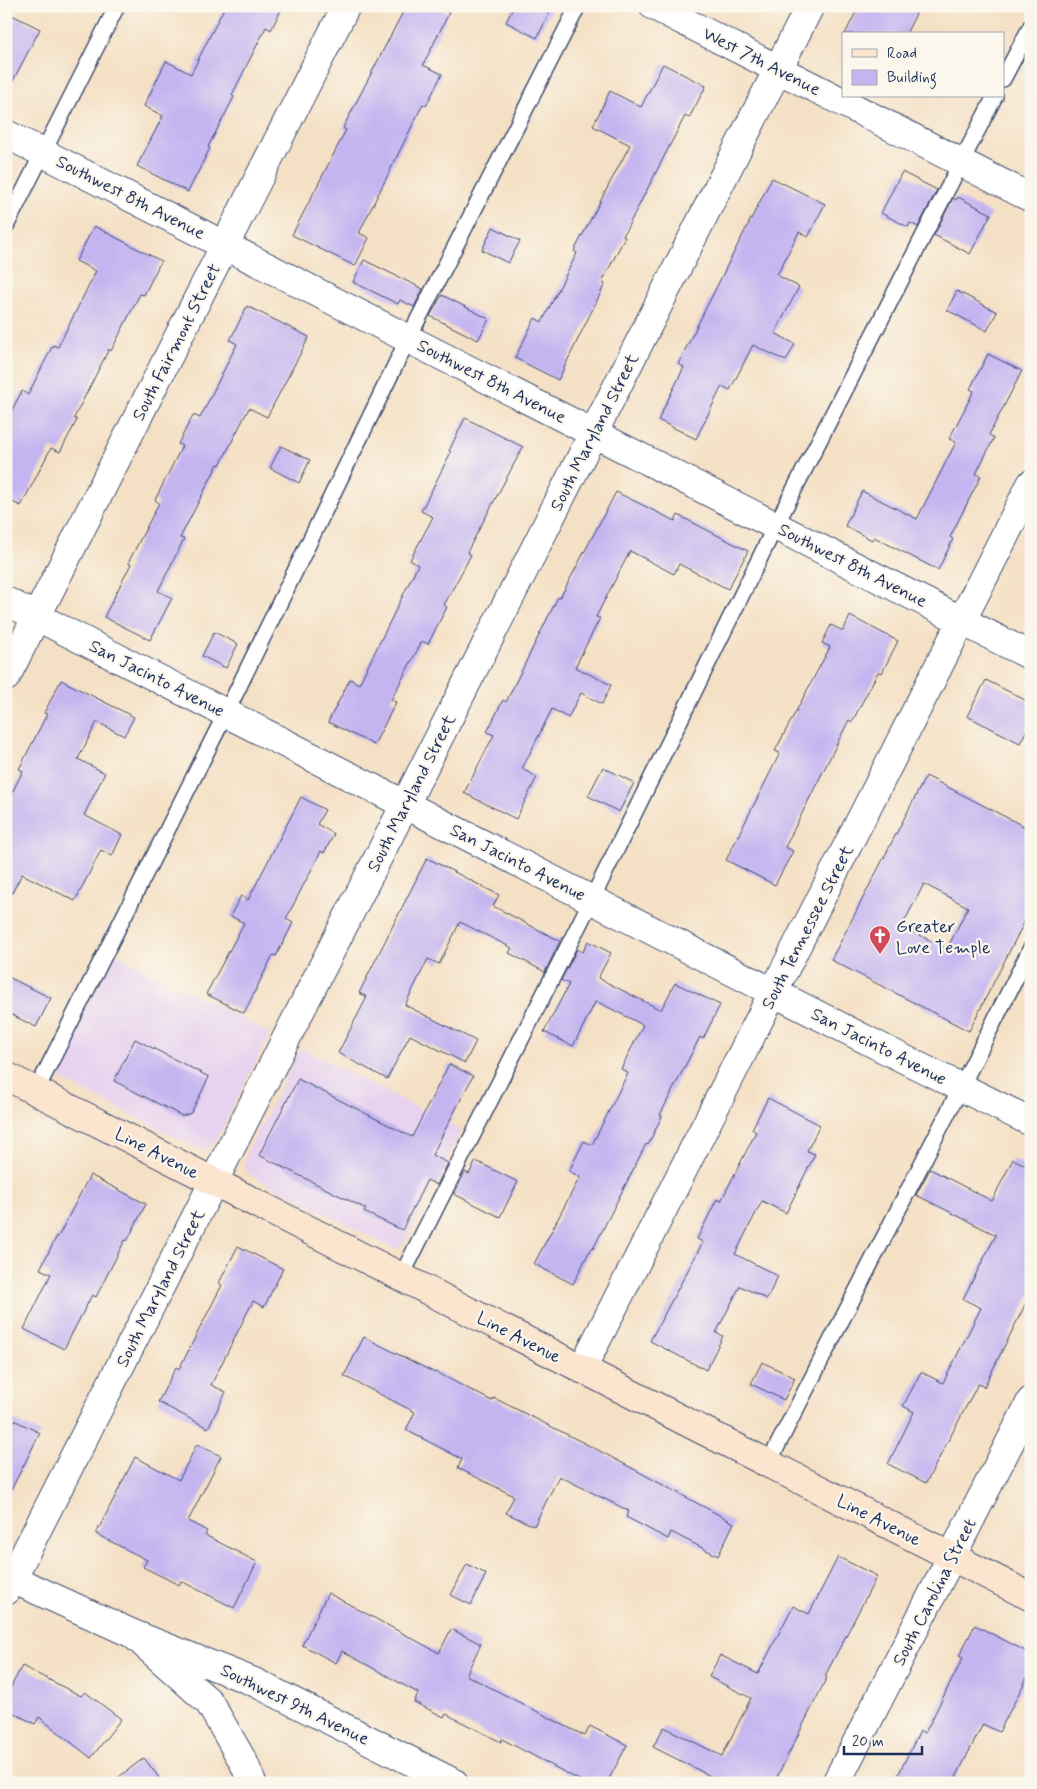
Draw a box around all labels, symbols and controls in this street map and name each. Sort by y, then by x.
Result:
street label: West 7th Avenue [699,22,825,102]
legend [842,32,1004,98]
text: Road [887,44,917,64]
text: Building [887,68,937,89]
street label: Southwest 8th Avenue [52,150,209,246]
street label: South Fairmont Street [127,260,227,425]
street label: Southwest 8th Avenue [413,334,570,430]
street label: South Maryland Street [545,349,645,515]
street label: Southwest 8th Avenue [774,518,931,614]
street label: San Jacinto Avenue [85,634,228,723]
street label: South Maryland Street [362,710,462,876]
street label: San Jacinto Avenue [446,818,589,907]
street label: South Tennessee Street [756,841,860,1014]
place label: Greater Love Temple [896,915,990,960]
church icon: Greater Love Temple [868,924,892,955]
street label: San Jacinto Avenue [807,1002,950,1091]
street label: Line Avenue [110,1122,203,1185]
street label: South Maryland Street [111,1205,211,1371]
street label: Line Avenue [472,1306,565,1369]
street label: Line Avenue [832,1489,925,1552]
street label: South Carolina Street [887,1514,983,1670]
street label: Southwest 9th Avenue [216,1658,373,1751]
scale bar [844,1724,922,1756]
text: 20 m [852,1732,884,1752]

